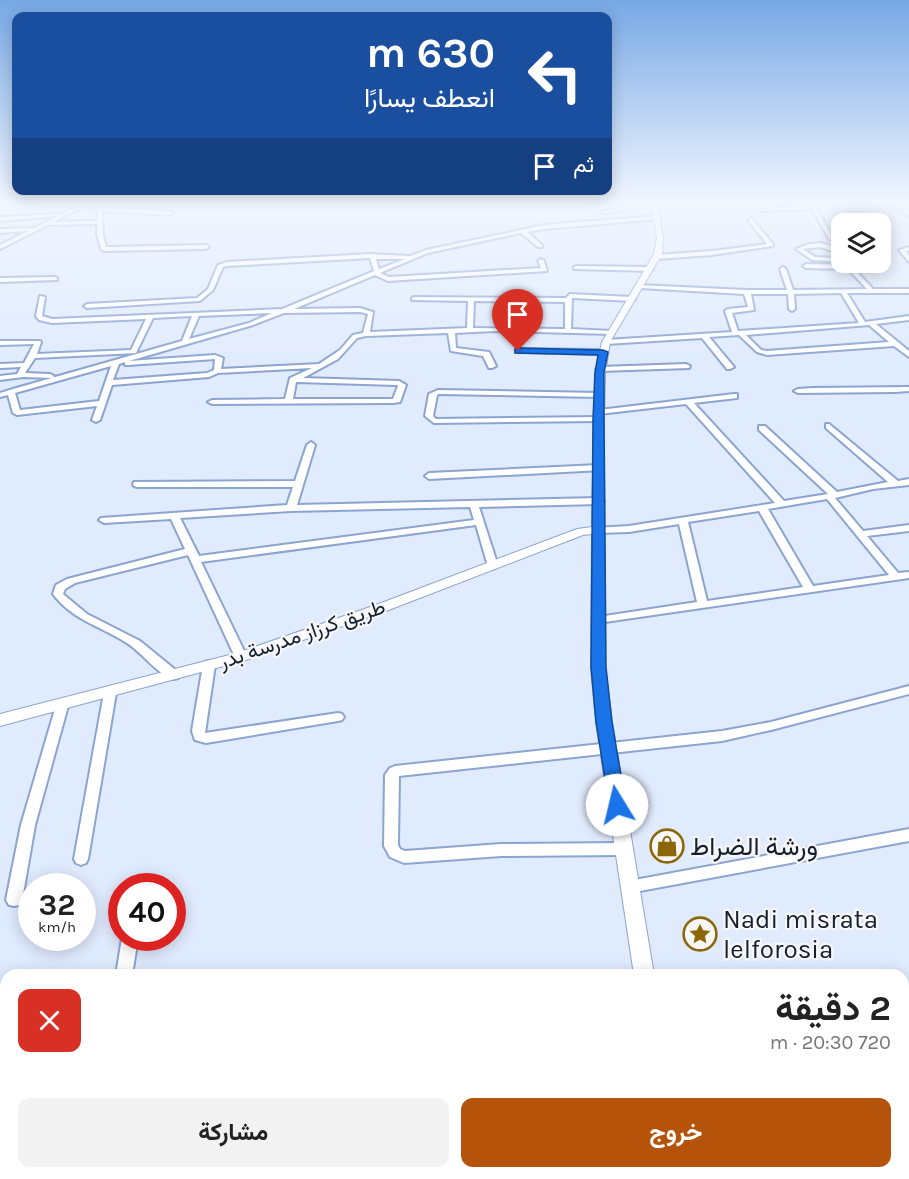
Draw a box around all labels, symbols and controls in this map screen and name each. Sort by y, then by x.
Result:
text: 630 m [366,28,495,78]
icon: left [516,36,594,114]
text: انعطف يسارًا [364,82,495,114]
icon: arrive [528,150,561,183]
text: ثم [573,152,594,178]
map controls [831,213,891,273]
button: layers [831,213,891,273]
pin [492,289,543,351]
icon: arrive [501,298,534,331]
street label: طريق كرزاز مدرسة بدر [215,594,389,675]
position arrow [585,773,649,837]
shop icon: ورشة الضراط [649,828,685,864]
place label: ورشة الضراط [690,831,818,862]
speed limit sign: 40 [108,873,186,951]
text: 32 [39,887,75,923]
place label: Nadi misrata lelforosia [723,904,878,965]
place icon: Nadi misrata lelforosia [682,916,718,952]
text: km/h [38,918,76,936]
text: 2 دقيقة [775,987,891,1029]
button: close [18,989,81,1052]
text: 720 m · 20:30 [770,1031,891,1054]
button: مشاركة [18,1098,449,1167]
button: خروج [461,1098,891,1167]

